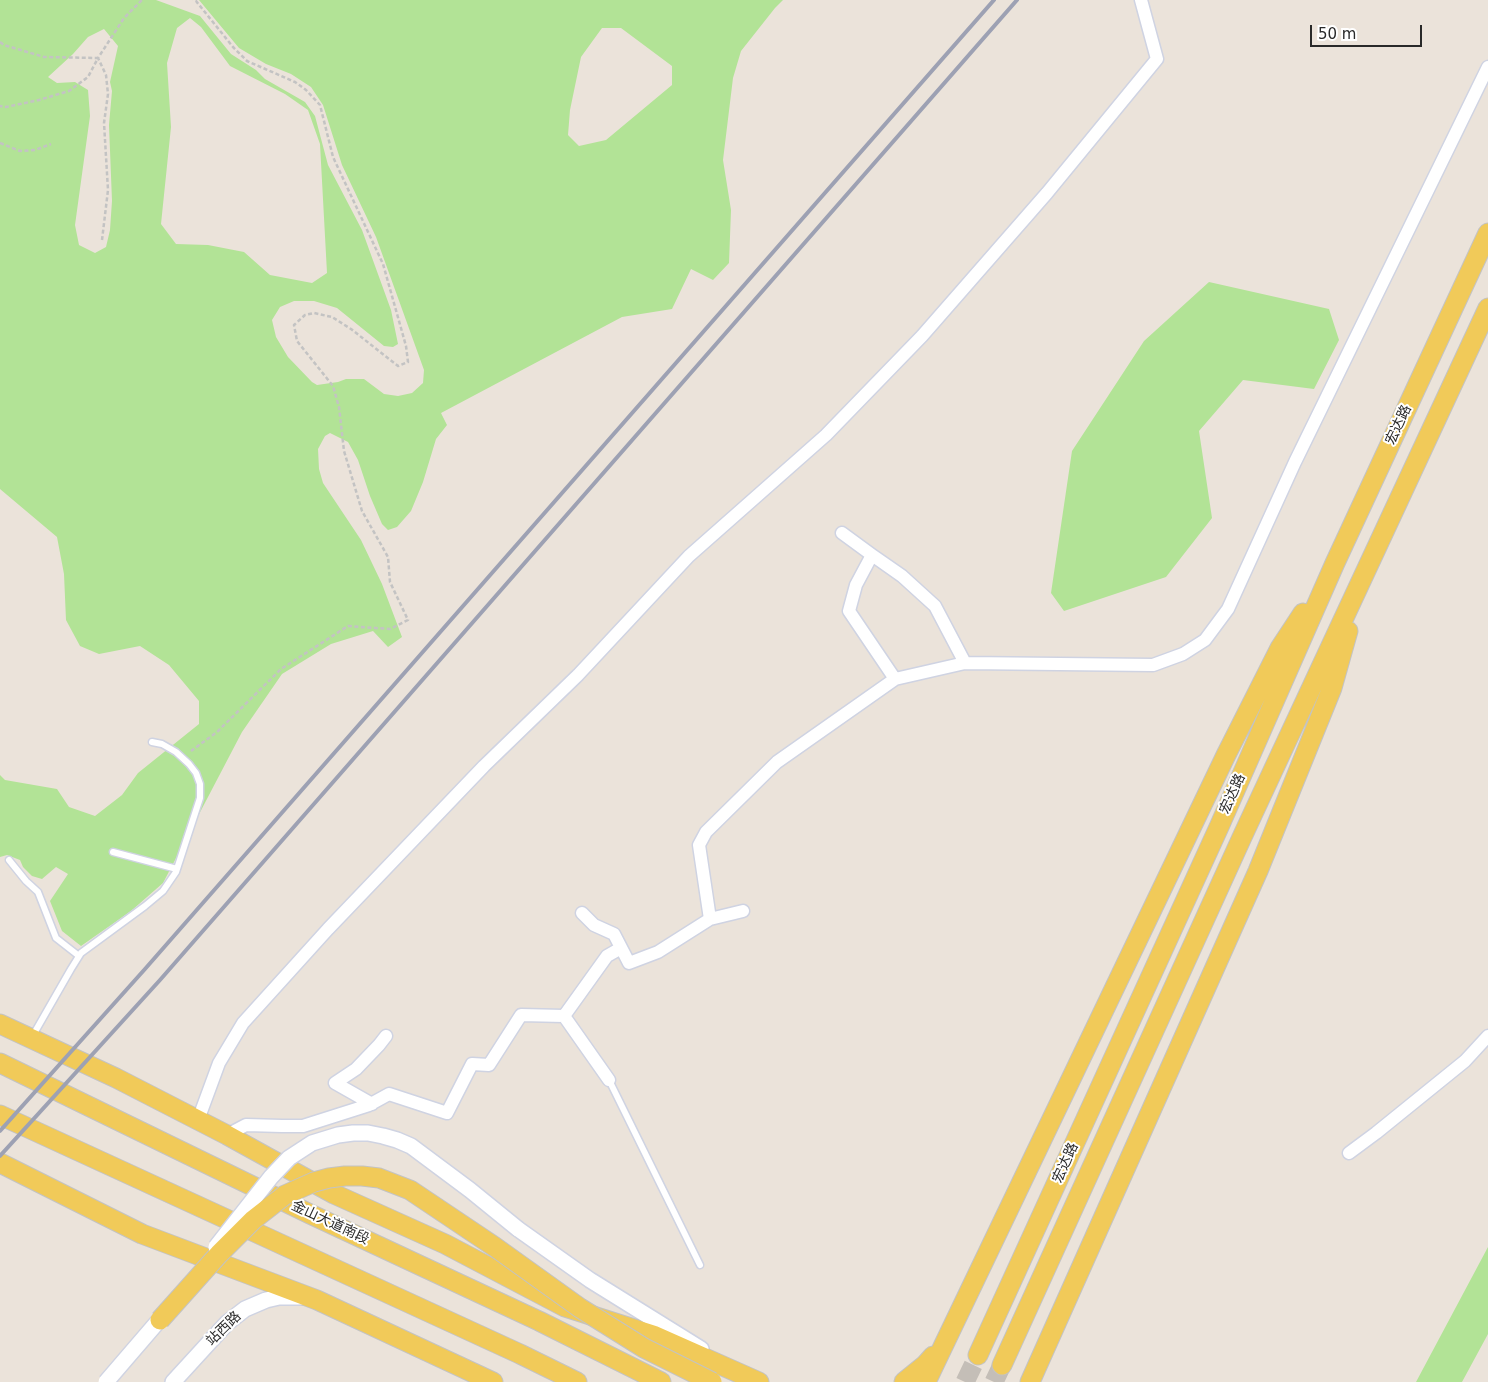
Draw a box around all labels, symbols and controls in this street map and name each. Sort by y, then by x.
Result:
scale bar [1313,15,1426,47]
text: 50 m [1318,25,1356,43]
street label: 宏达路 [1383,402,1415,448]
street label: 宏达路 [1217,771,1249,817]
street label: 宏达路 [1050,1140,1082,1186]
street label: 金山大道南段 [288,1198,372,1248]
street label: 站西路 [203,1308,245,1350]

